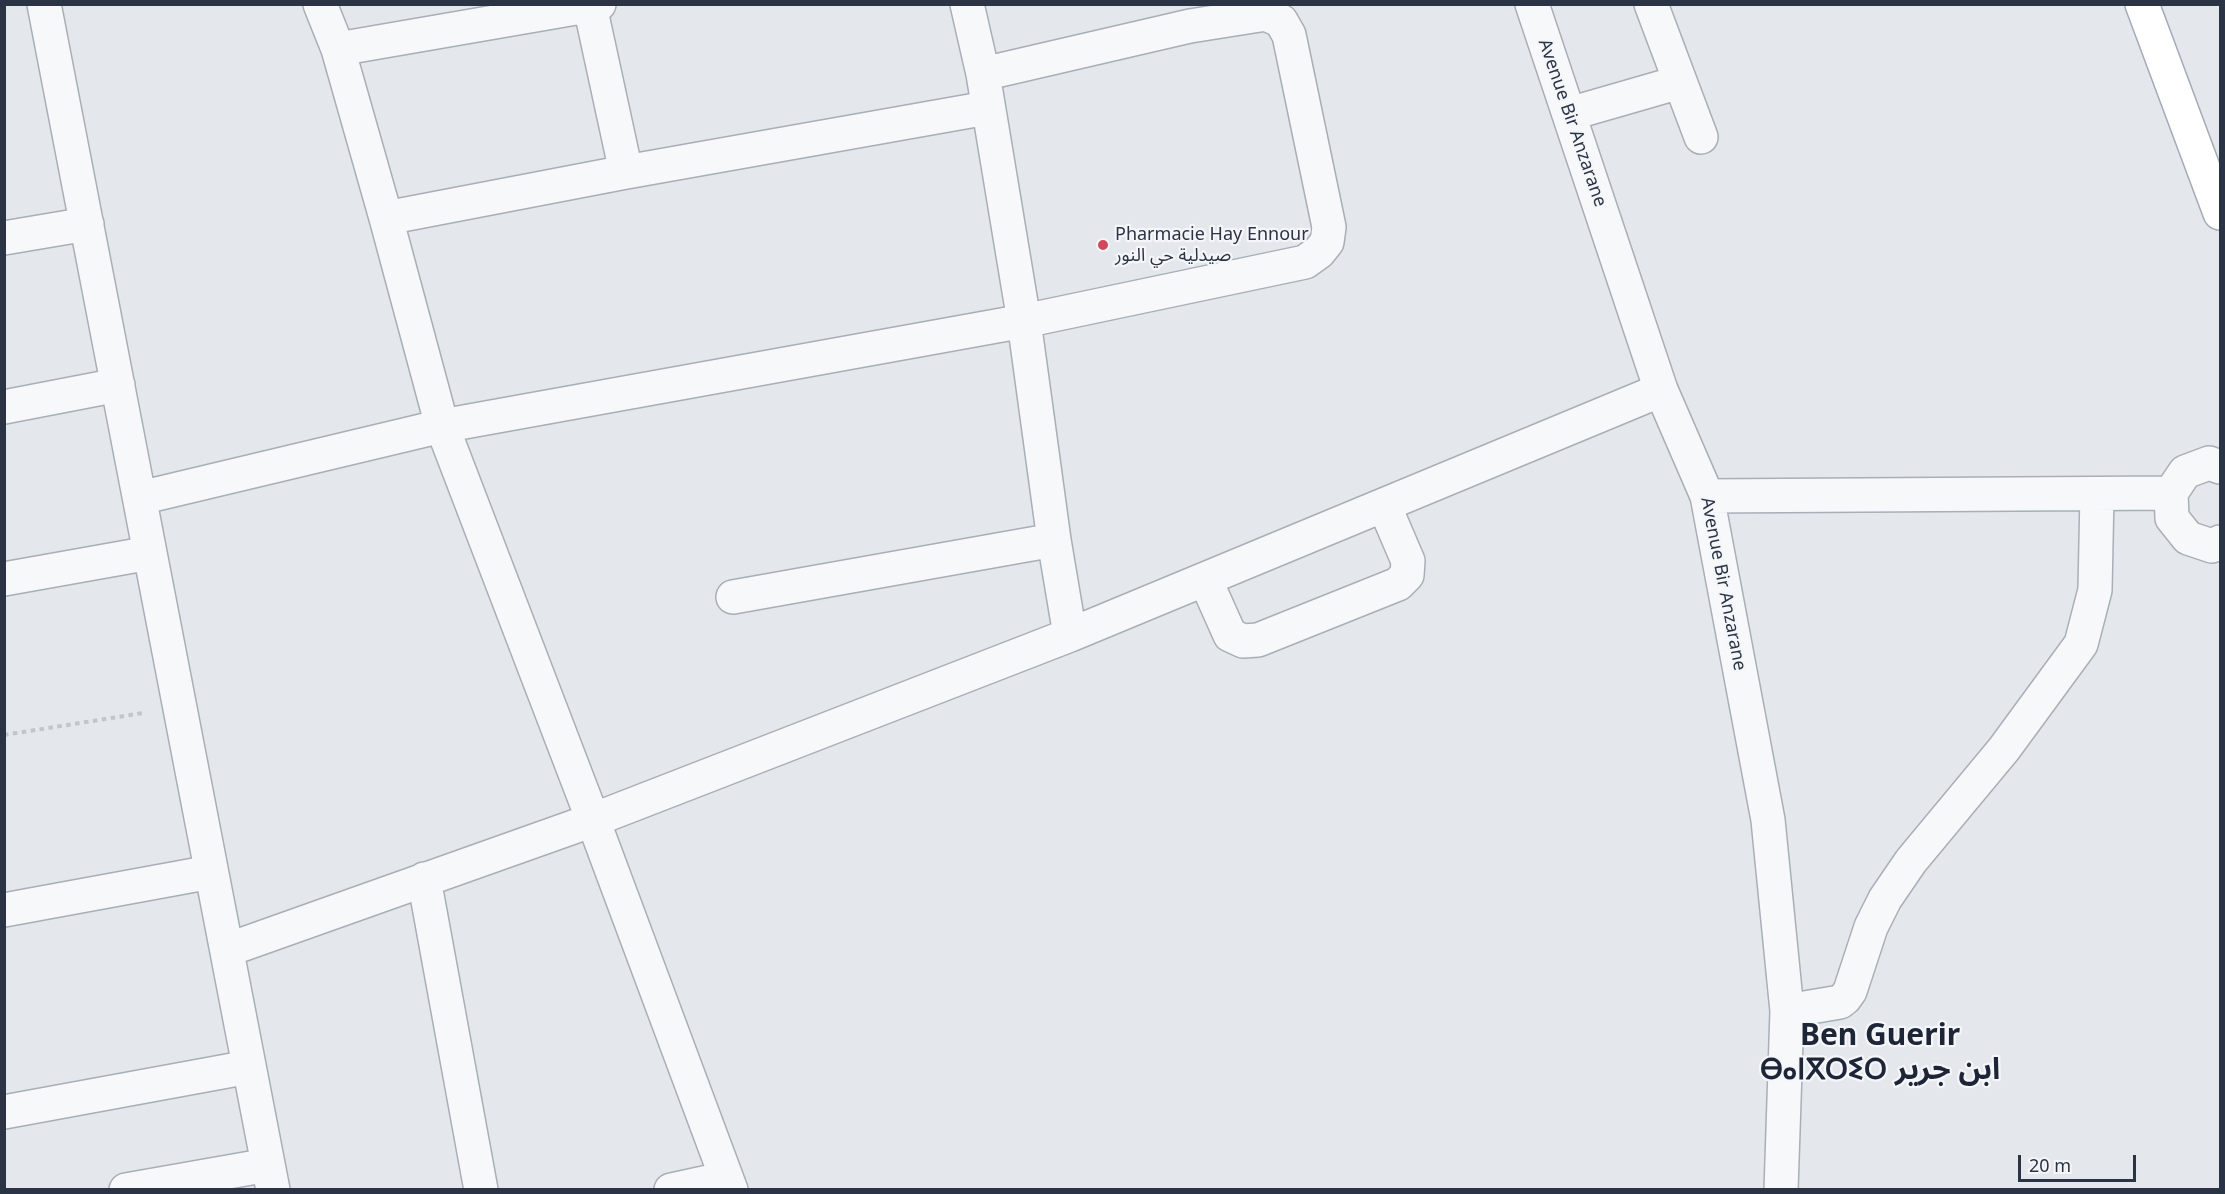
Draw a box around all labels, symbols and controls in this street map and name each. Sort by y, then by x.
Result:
street label: Avenue Bir Anzarane [1533,36,1611,210]
place label: Pharmacie Hay Ennour صيدلية حي النور [1115,224,1309,266]
marker: Pharmacie Hay Ennour صيدلية حي النور [1096,238,1110,252]
street label: Avenue Bir Anzarane [1696,496,1750,672]
district label: Ben Guerir ⴱⴰⵏⴳⵔⵉⵔ ابن جرير [1760,1018,2000,1088]
scale bar [2021,1143,2140,1181]
text: 20 m [2029,1153,2071,1177]

